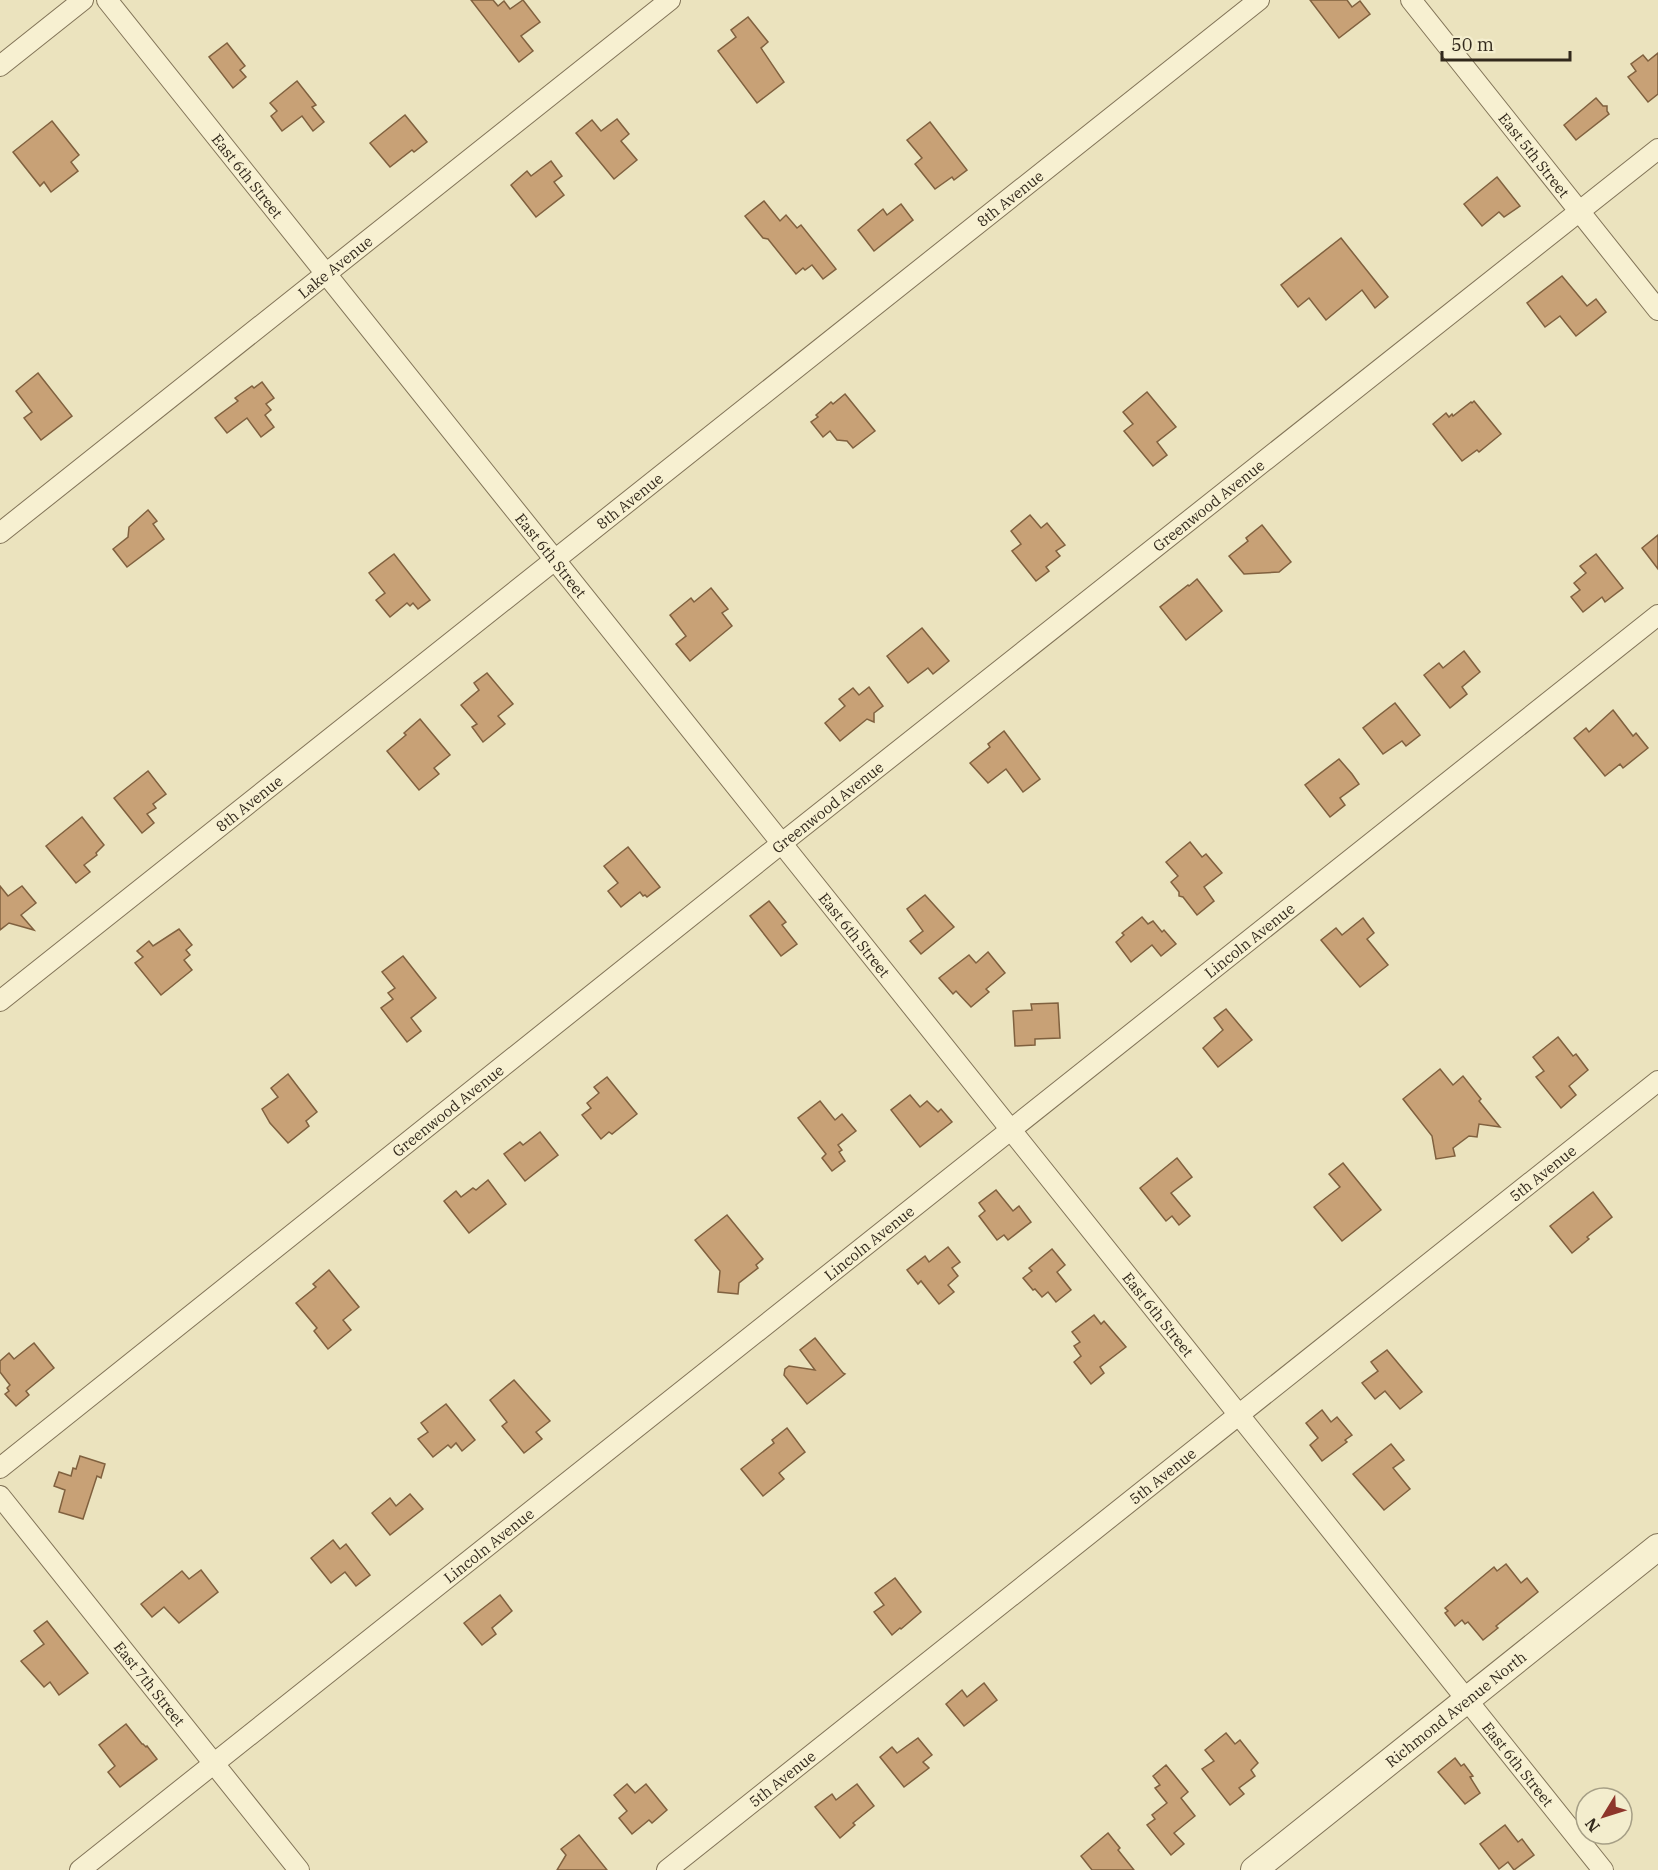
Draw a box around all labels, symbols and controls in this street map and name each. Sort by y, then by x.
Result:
scale bar [1442,24,1570,62]
text: 50 m [1451,33,1494,56]
street label: East 5th Street [1495,109,1574,201]
street label: East 6th Street [208,129,287,222]
street label: 8th Avenue [973,166,1047,230]
street label: Lake Avenue [294,231,376,302]
street label: Greenwood Avenue [1149,455,1268,555]
street label: 8th Avenue [592,468,667,533]
street label: East 6th Street [512,509,591,601]
street label: Greenwood Avenue [768,757,887,857]
street label: 8th Avenue [212,771,286,835]
street label: East 6th Street [815,888,894,981]
street label: Lincoln Avenue [1200,898,1298,982]
street label: Greenwood Avenue [388,1060,507,1161]
street label: 5th Avenue [1505,1141,1580,1205]
street label: Lincoln Avenue [820,1201,918,1284]
street label: East 6th Street [1119,1268,1198,1360]
street label: 5th Avenue [1125,1443,1199,1508]
street label: Lincoln Avenue [440,1504,537,1587]
street label: East 7th Street [110,1637,189,1730]
street label: Richmond Avenue North [1381,1647,1530,1771]
street label: East 6th Street [1479,1718,1558,1810]
street label: 5th Avenue [745,1746,819,1811]
north arrow [1574,1786,1634,1846]
text: N [1580,1814,1604,1836]

